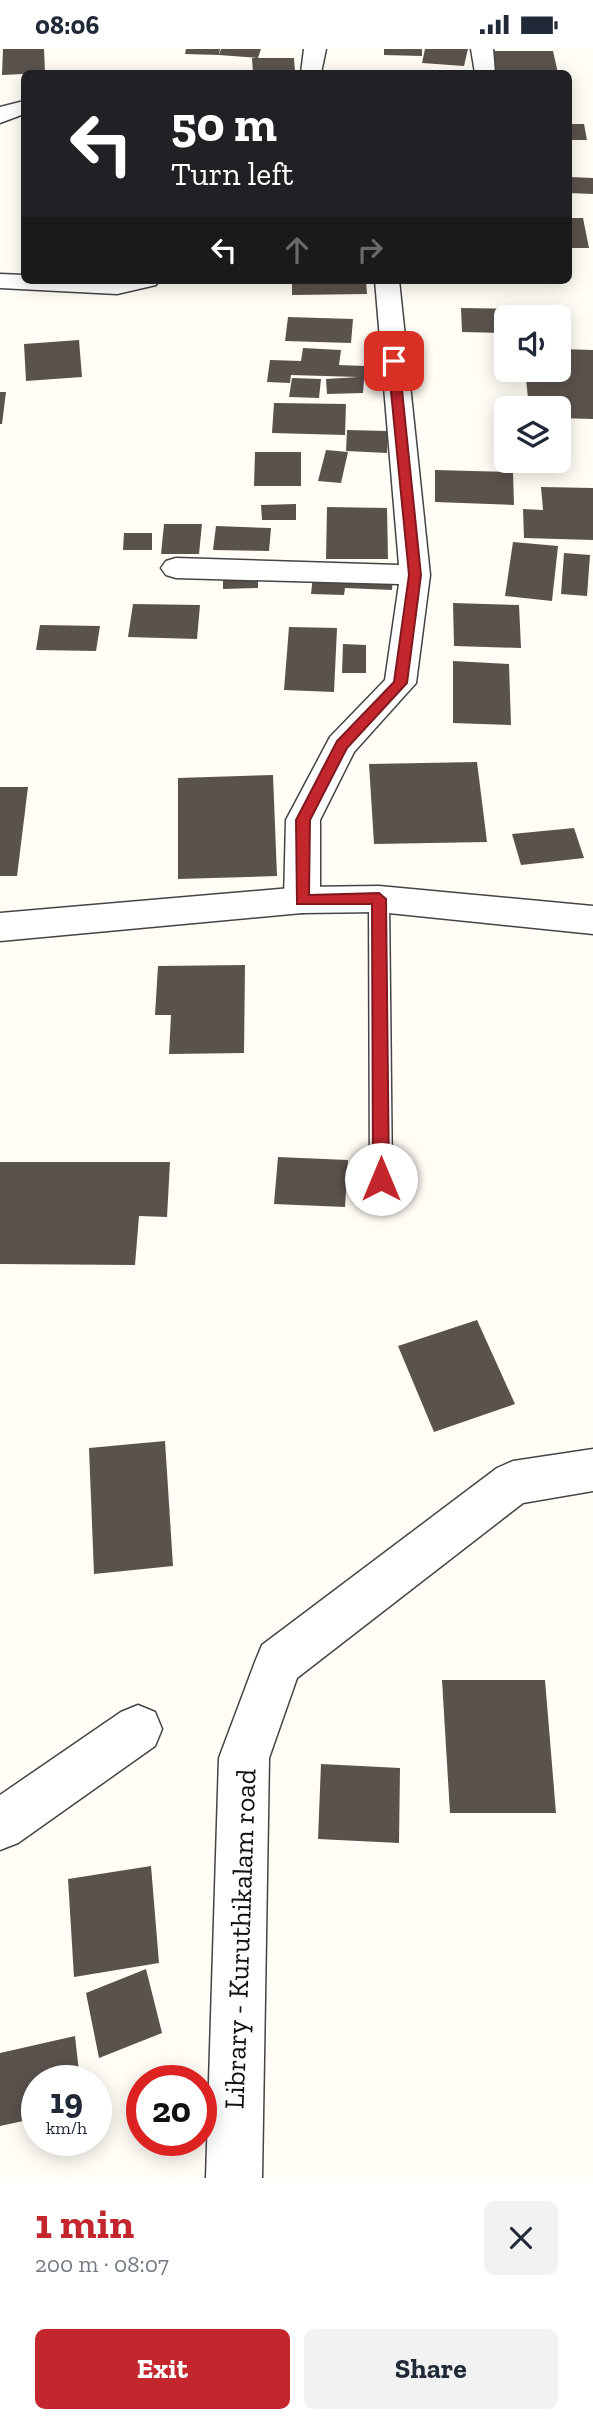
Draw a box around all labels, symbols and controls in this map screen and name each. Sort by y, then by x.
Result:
text: 08:06 [35,9,99,41]
text: 50 m [171,95,277,154]
icon: left [56,98,147,189]
text: Turn left [171,155,293,193]
icon: left [205,231,243,269]
icon: ahead [278,231,316,269]
icon: right [351,231,389,269]
map controls [494,305,571,473]
button: sound [494,305,571,382]
pin [364,331,424,391]
icon: arrive [375,342,413,380]
button: layers [494,396,571,473]
position arrow [344,1142,418,1216]
street label: Library - Kuruthikalam road [218,1768,262,2110]
speed limit sign: 20 [126,2065,217,2156]
text: 19 [50,2080,83,2122]
text: km/h [46,2117,87,2139]
text: 1 min [35,2198,134,2249]
button: close [484,2201,558,2275]
text: 200 m · 08:07 [35,2250,169,2278]
button: Exit [35,2329,290,2409]
button: Share [304,2329,558,2409]

